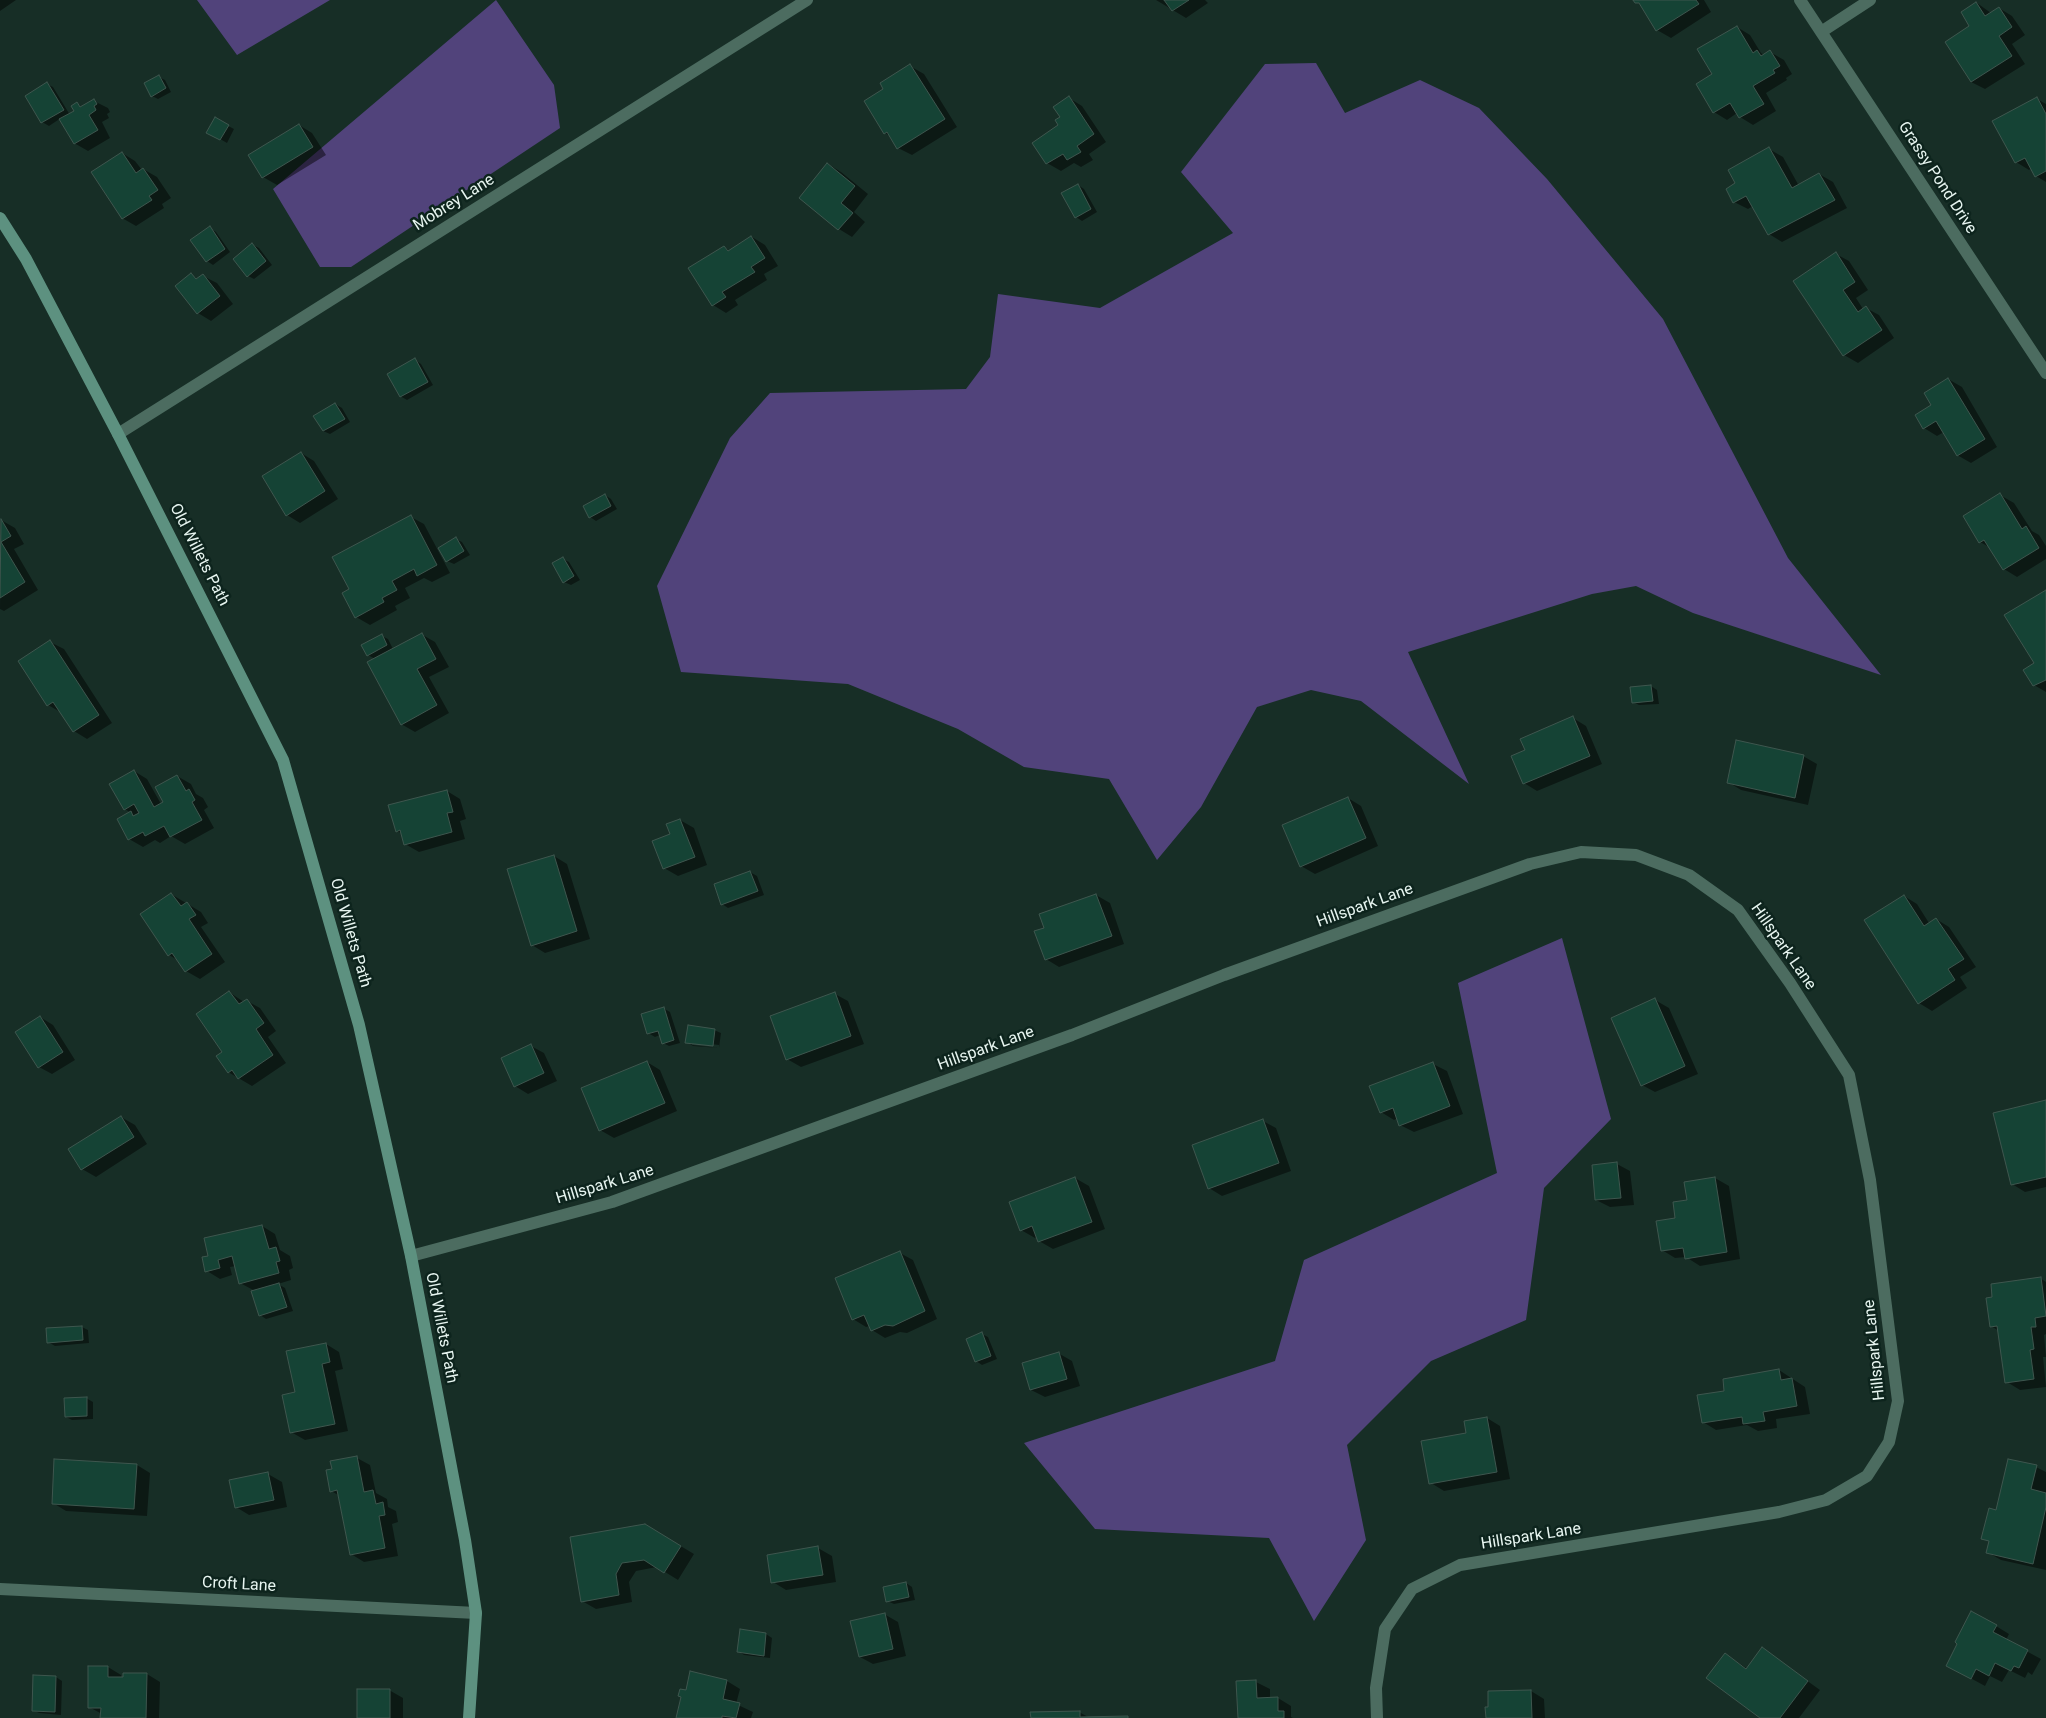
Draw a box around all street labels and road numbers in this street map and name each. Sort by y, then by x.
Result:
street label: Grassy Pond Drive [1894,118,1980,238]
street label: Mobrey Lane [410,171,498,235]
street label: Old Willets Path [165,501,233,609]
street label: Old Willets Path [325,876,375,990]
street label: Hillspark Lane [1314,880,1416,932]
street label: Hillspark Lane [1746,900,1820,994]
street label: Hillspark Lane [935,1023,1037,1075]
street label: Hillspark Lane [554,1161,656,1209]
street label: Old Willets Path [421,1271,461,1385]
street label: Hillspark Lane [1860,1299,1890,1401]
street label: Hillspark Lane [1480,1520,1582,1554]
street label: Croft Lane [201,1573,277,1597]

